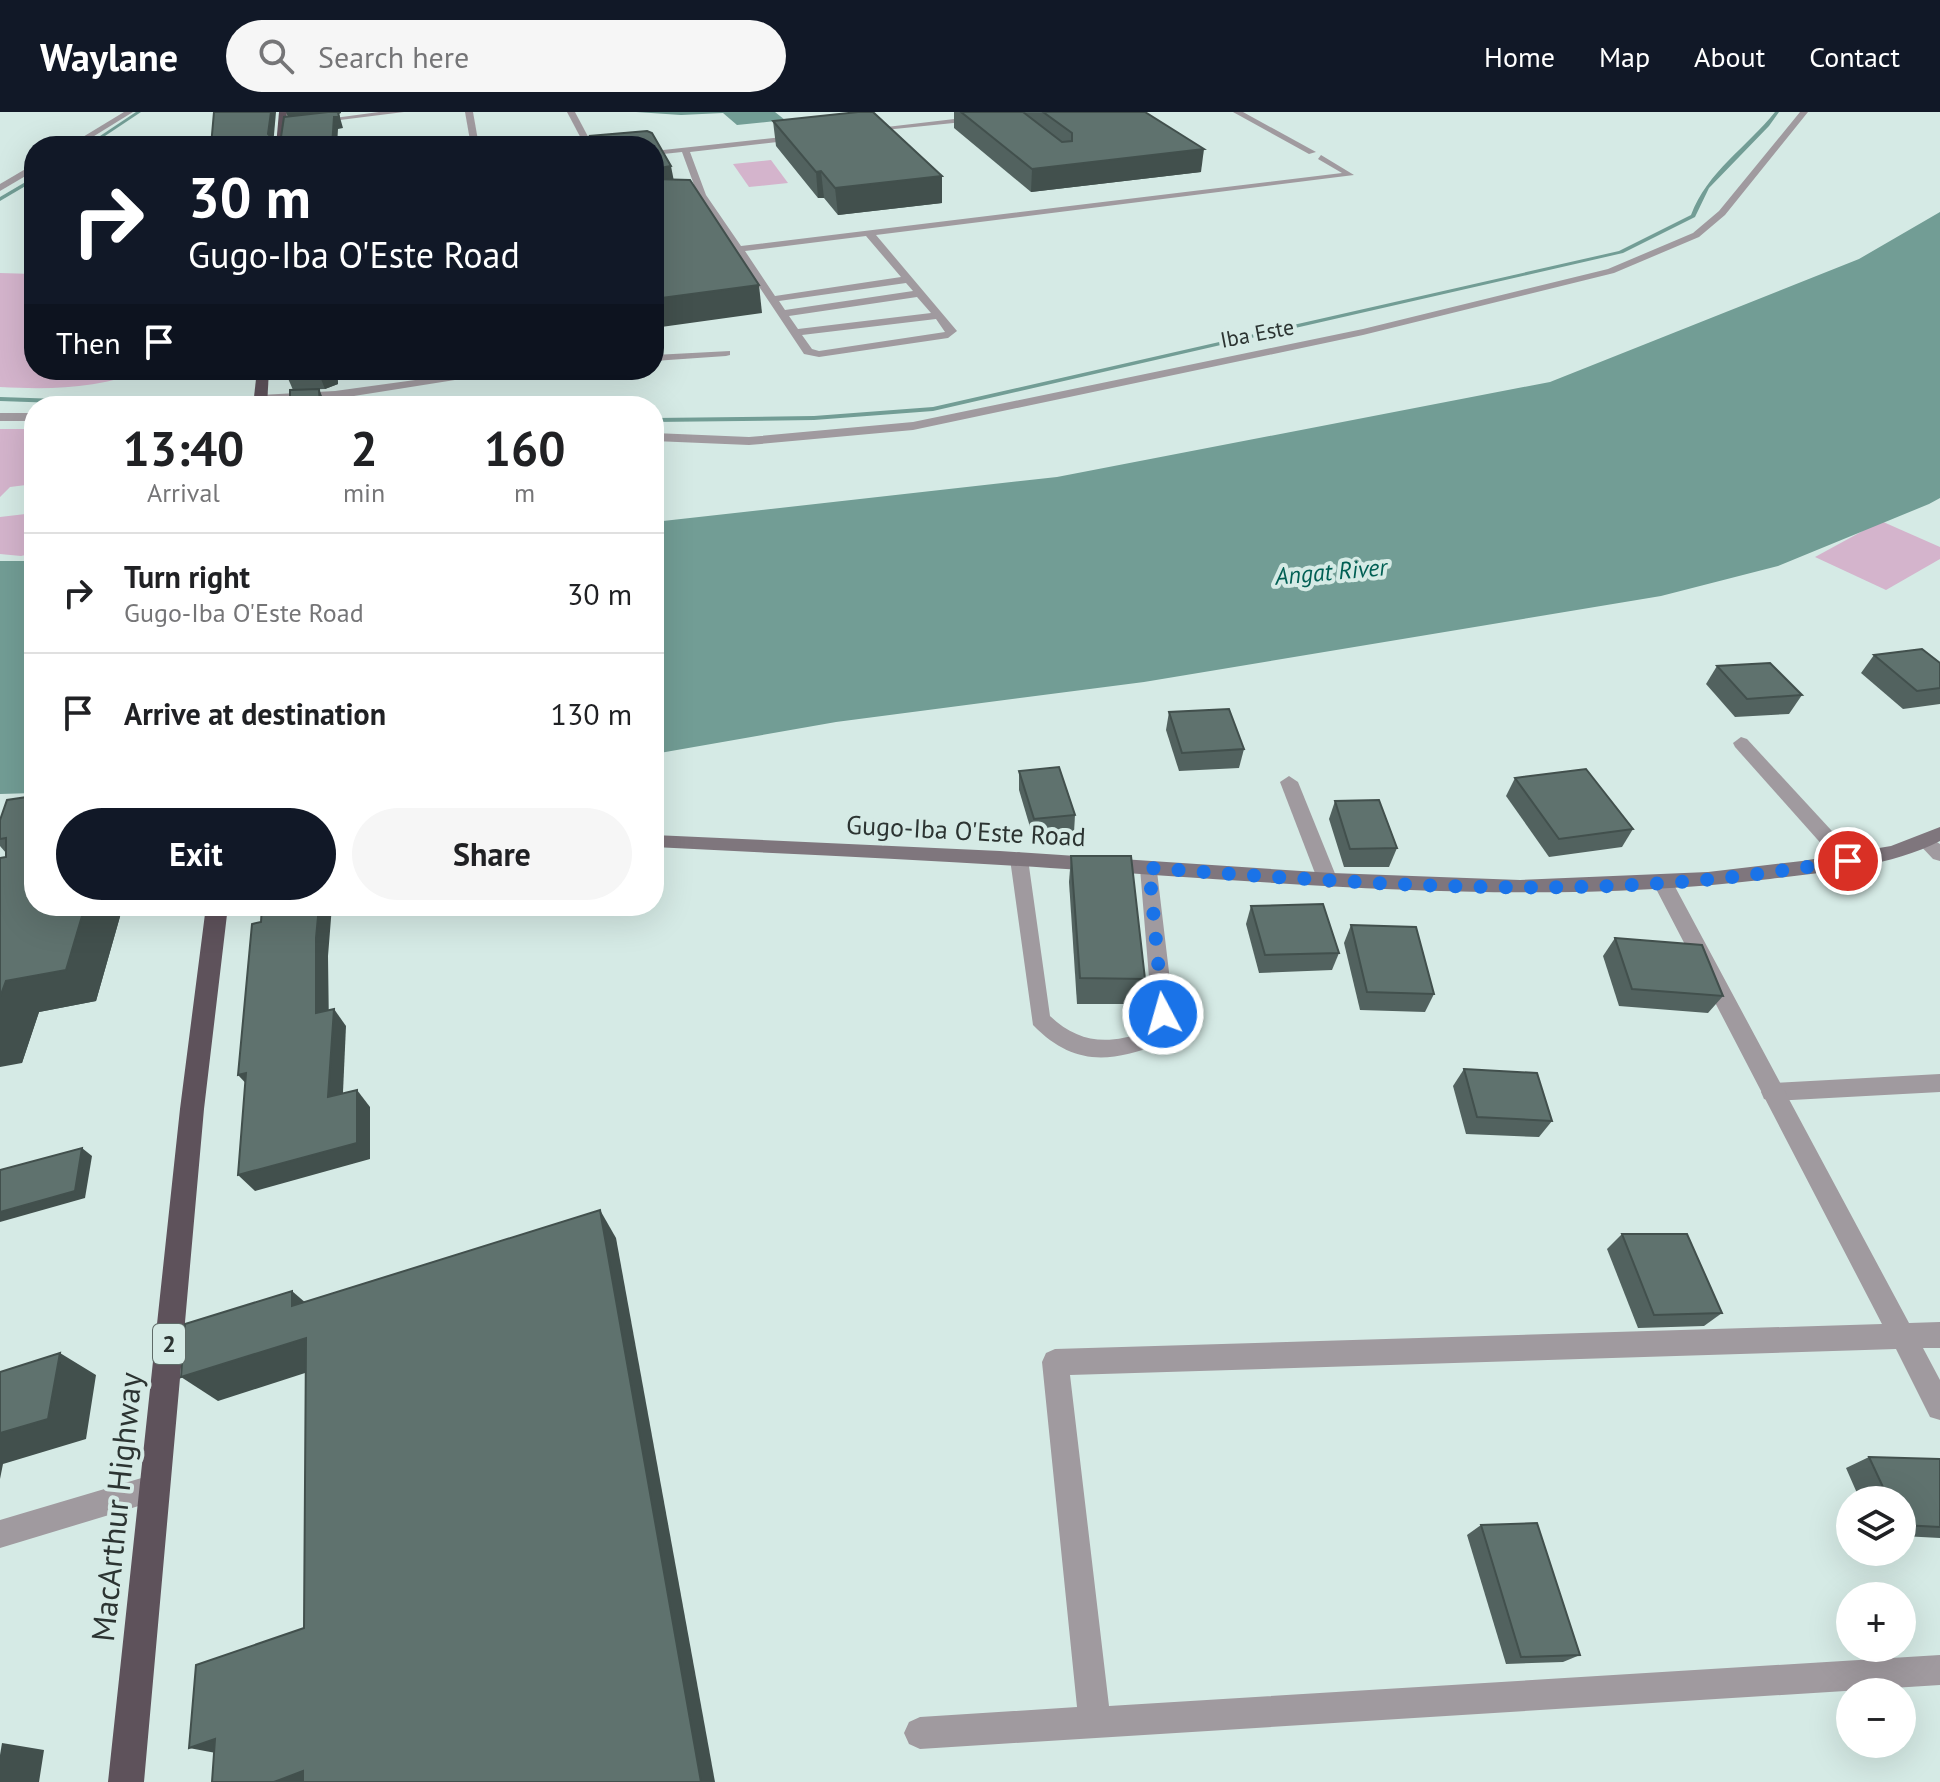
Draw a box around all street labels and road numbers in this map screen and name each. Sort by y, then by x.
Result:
street label: Iba Este [1218,312,1296,354]
street label: Gugo-Iba O'Este Road [845,808,1087,853]
road number: 2 [153,1324,185,1364]
street label: MacArthur Highway [81,1370,151,1643]

